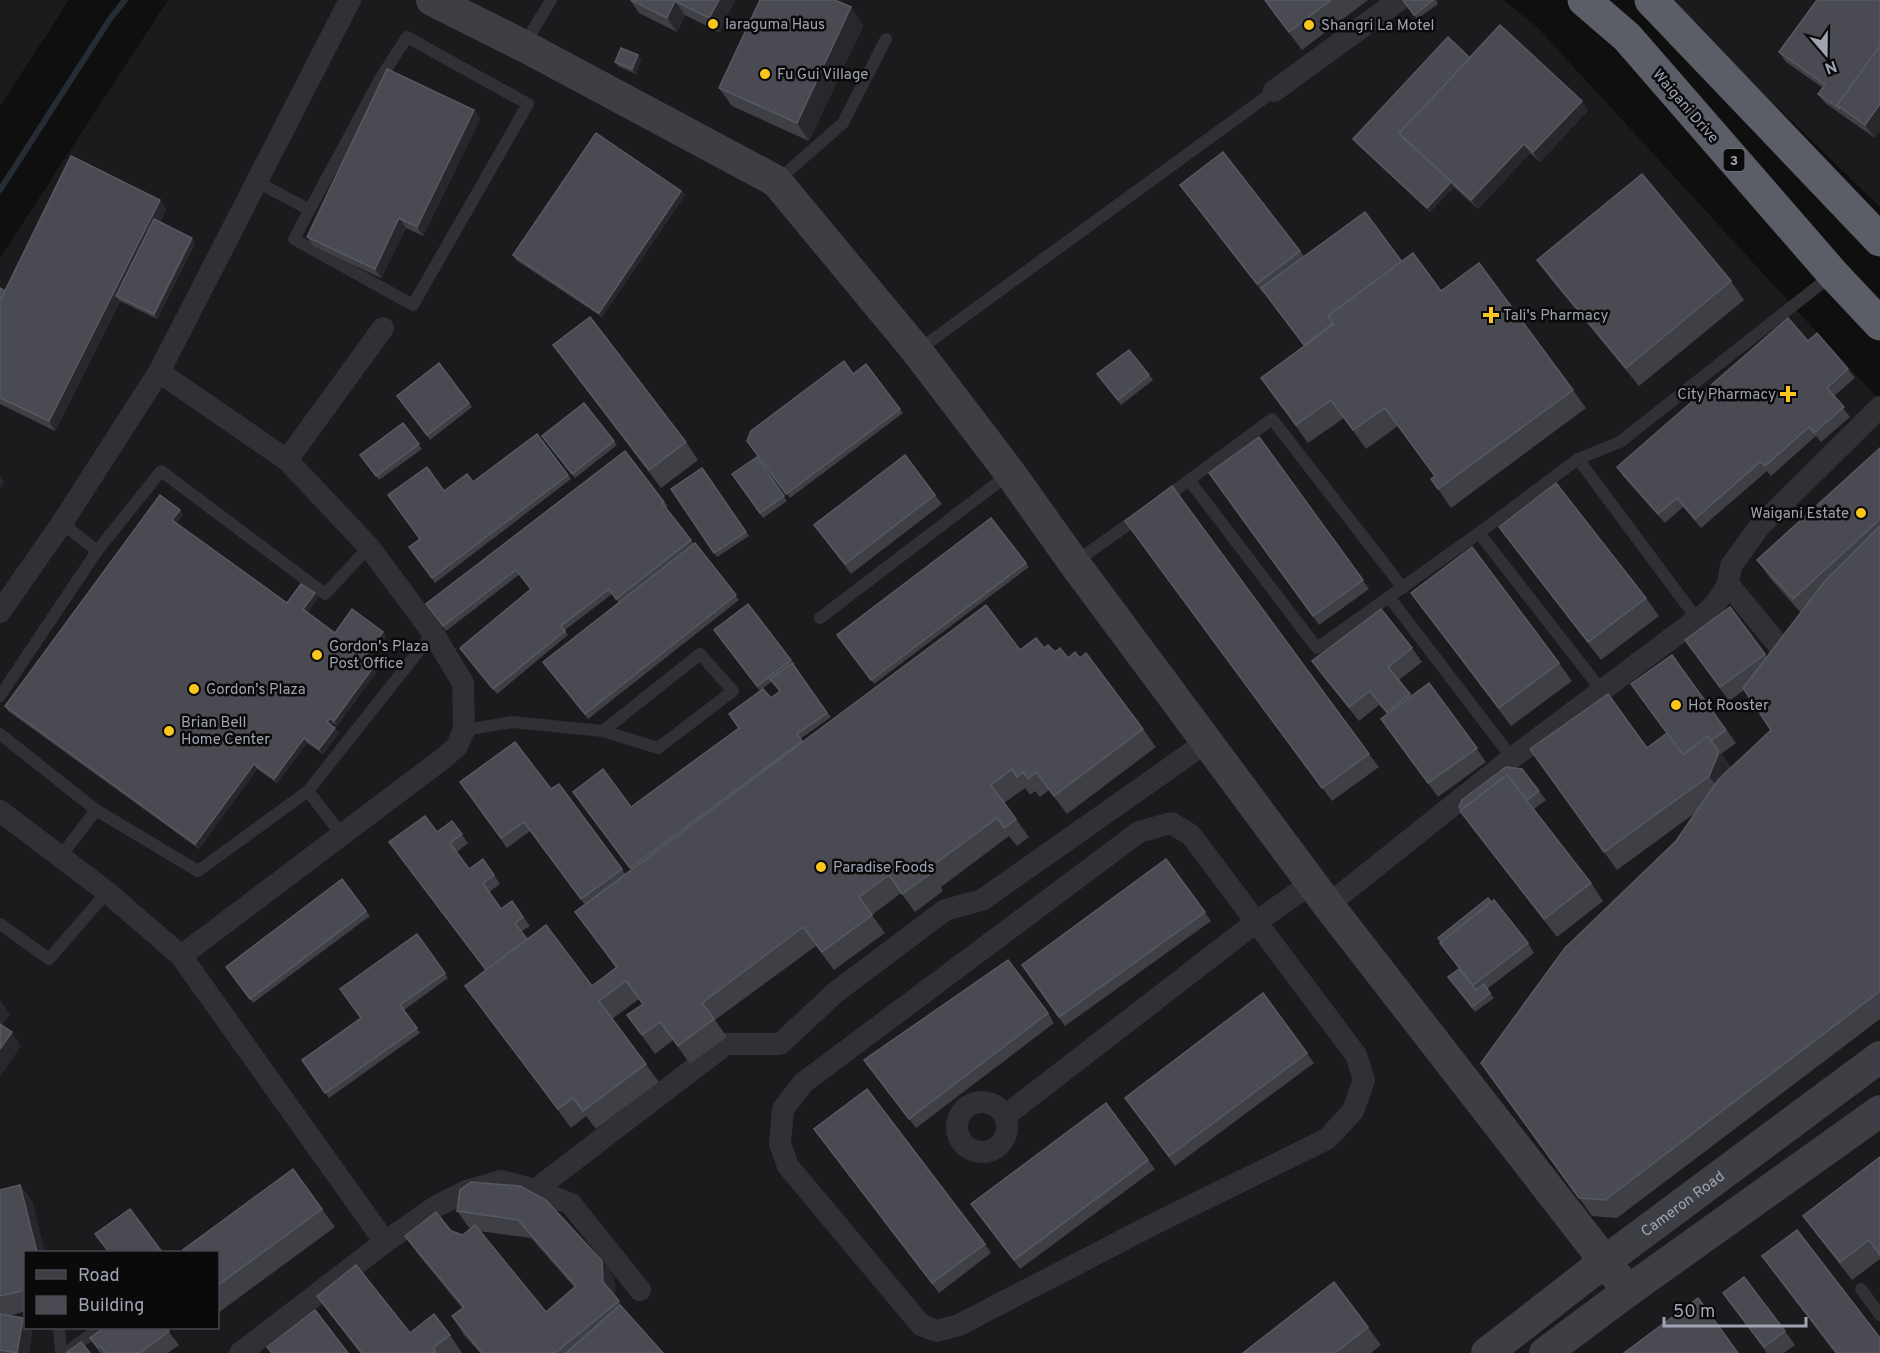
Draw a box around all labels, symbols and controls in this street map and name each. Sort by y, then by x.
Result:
place label: Iaraguma Haus [725,16,825,35]
marker: Iaraguma Haus [706,17,720,31]
place label: Shangri La Motel [1321,17,1435,36]
marker: Shangri La Motel [1302,18,1316,32]
north arrow [1796,24,1856,84]
text: N [1822,55,1839,78]
place label: Fu Gui Village [777,66,868,85]
street label: Waigani Drive [1648,66,1722,148]
marker: Fu Gui Village [758,67,772,81]
road number: 3 [1724,149,1744,171]
place label: Tali's Pharmacy [1503,307,1608,326]
marker: Tali's Pharmacy [1484,308,1498,322]
place label: City Pharmacy [1677,386,1776,405]
marker: City Pharmacy [1781,387,1795,401]
place label: Waigani Estate [1750,505,1849,524]
marker: Waigani Estate [1854,506,1868,520]
place label: Gordon's Plaza Post Office [329,638,429,674]
marker: Gordon's Plaza Post Office [310,648,324,662]
place label: Gordon's Plaza [206,681,306,700]
marker: Gordon's Plaza [187,682,201,696]
place label: Hot Rooster [1688,697,1769,716]
marker: Hot Rooster [1669,698,1683,712]
place label: Brian Bell Home Center [181,714,270,750]
marker: Brian Bell Home Center [162,724,176,738]
place label: Paradise Foods [833,859,935,878]
marker: Paradise Foods [814,860,828,874]
street label: Cameron Road [1638,1168,1729,1242]
legend [24,1251,219,1329]
text: Road [78,1265,120,1288]
scale bar [1664,1290,1806,1328]
text: Building [78,1295,144,1318]
text: 50 m [1673,1301,1715,1324]

